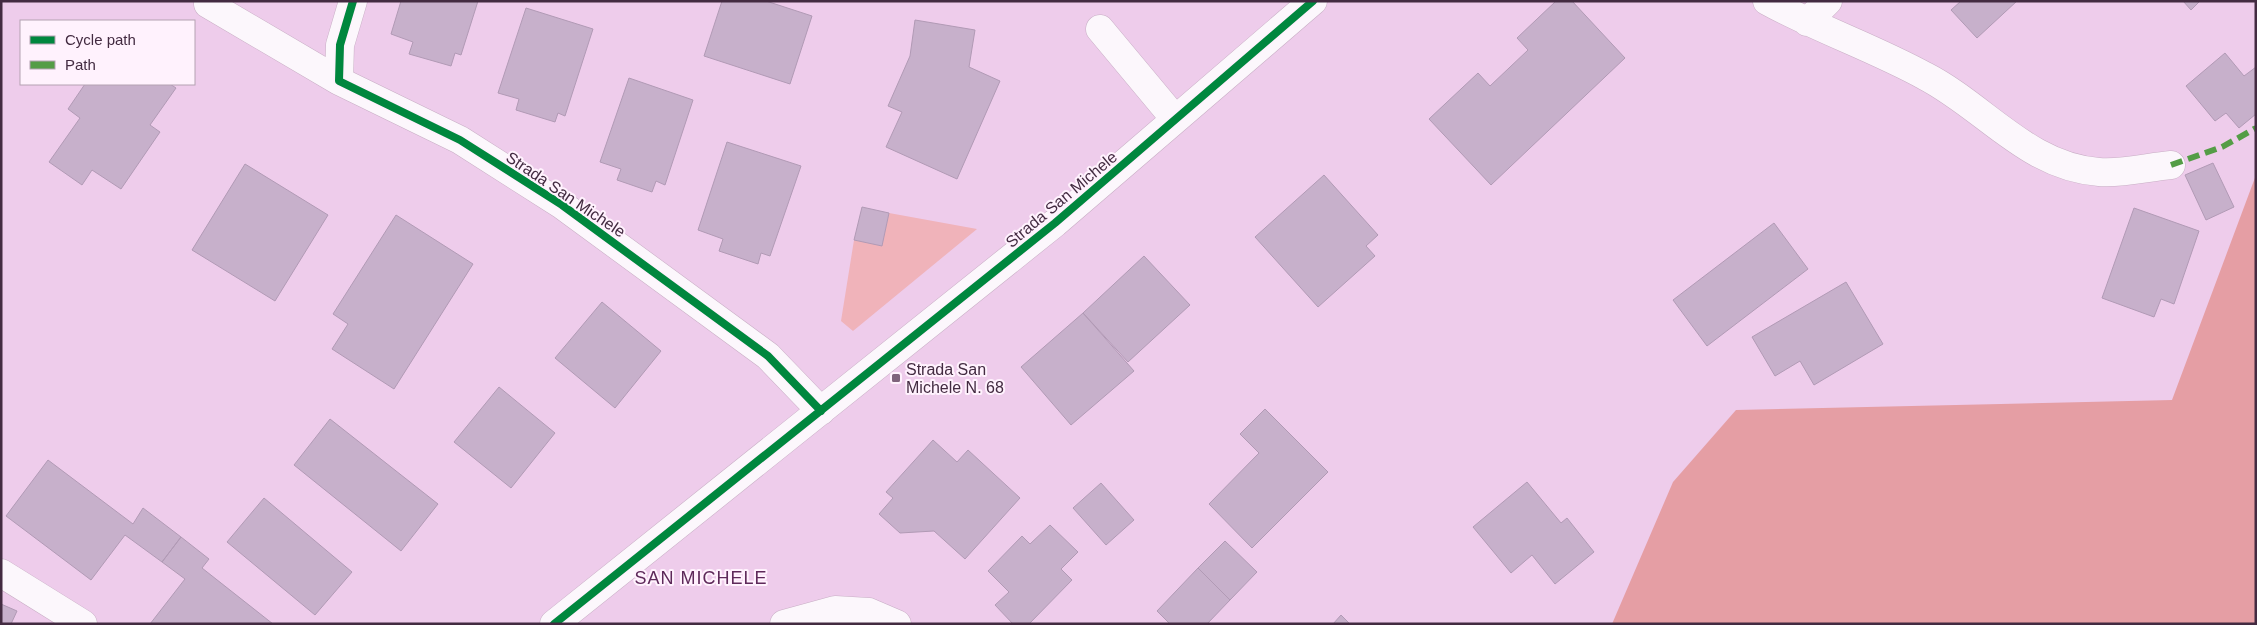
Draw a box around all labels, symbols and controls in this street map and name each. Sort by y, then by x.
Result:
legend [20,20,195,85]
text: Cycle path [65,31,136,48]
text: Path [65,56,96,73]
street label: Strada San Michele [503,148,628,241]
street label: Strada San Michele [1002,148,1120,251]
place label: Strada San Michele N. 68 [906,361,1004,396]
marker: Strada San Michele N. 68 [890,372,902,384]
district label: SAN MICHELE [634,568,768,588]

